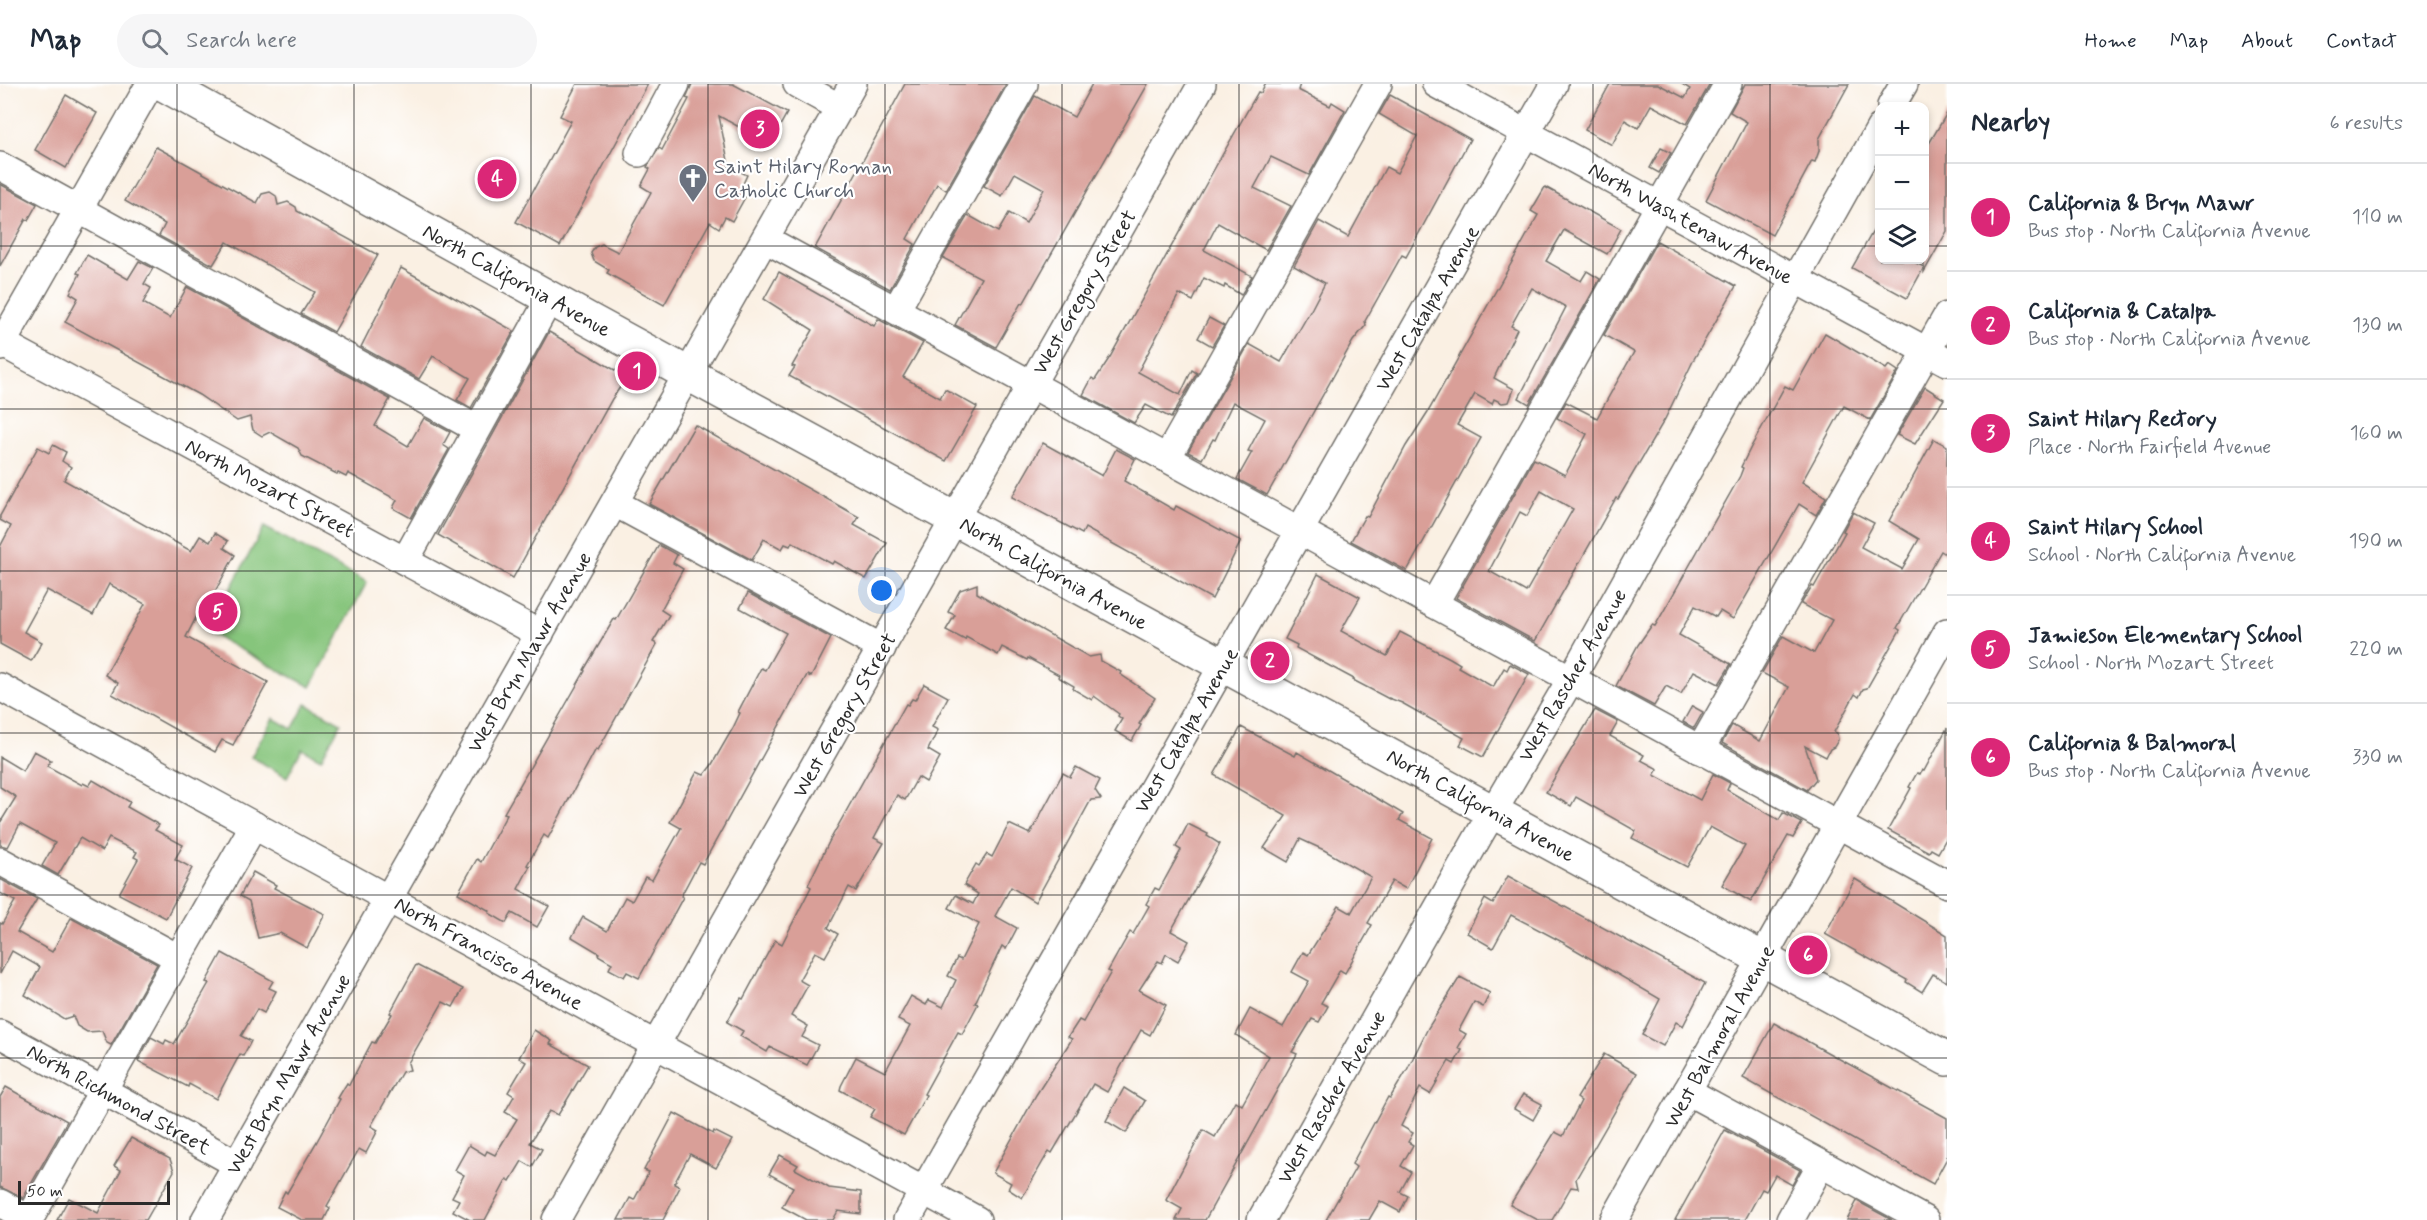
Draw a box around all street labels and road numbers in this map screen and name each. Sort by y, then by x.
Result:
street label: North Washtenaw Avenue [1583,156,1798,292]
street label: West Gregory Street [1026,205,1144,381]
street label: North California Avenue [416,217,616,346]
street label: West Catalpa Avenue [1369,220,1487,397]
street label: North Mozart Street [180,432,359,545]
street label: North California Avenue [953,510,1153,639]
street label: West Bryn Mawr Avenue [461,547,599,758]
street label: West Rascher Avenue [1512,584,1634,767]
street label: West Gregory Street [786,628,904,804]
street label: West Catalpa Avenue [1128,642,1246,819]
street label: North California Avenue [1380,742,1580,871]
street label: North Francisco Avenue [389,890,588,1017]
street label: West Balmoral Avenue [1658,940,1782,1133]
street label: West Bryn Mawr Avenue [220,969,358,1180]
street label: West Rascher Avenue [1271,1006,1393,1189]
street label: North Richmond Street [22,1038,216,1162]

